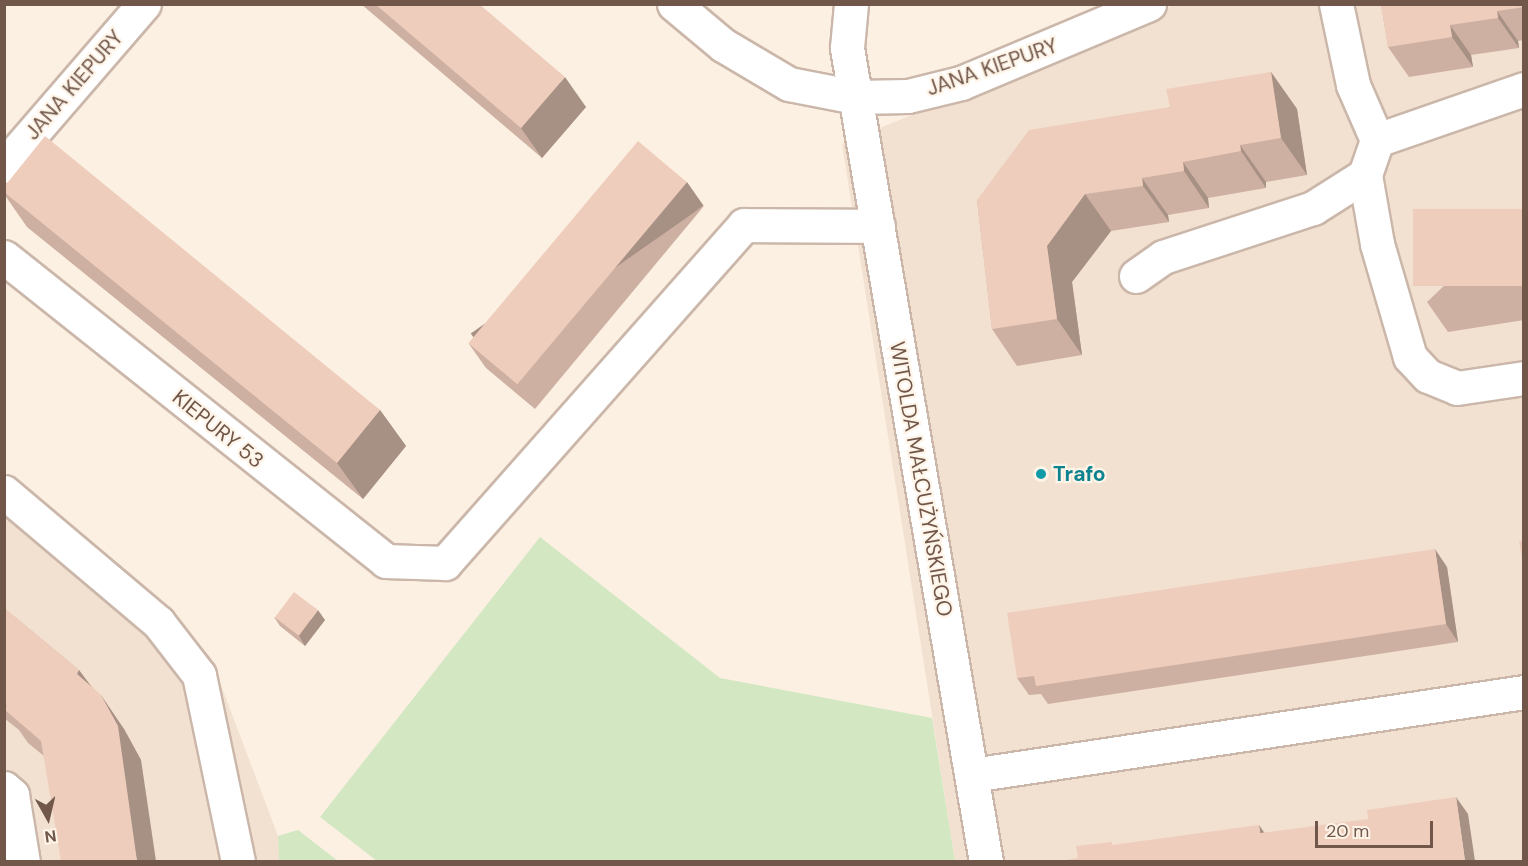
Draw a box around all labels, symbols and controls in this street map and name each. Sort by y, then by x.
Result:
street label: JANA KIEPURY [20,25,128,145]
street label: JANA KIEPURY [923,33,1061,101]
street label: WITOLDA MAŁCUŻYŃSKIEGO [884,340,958,618]
street label: KIEPURY 53 [167,385,269,473]
place label: Trafo [1053,461,1106,487]
marker: Trafo [1034,467,1048,481]
north arrow [18,788,78,848]
scale bar [1318,809,1436,847]
text: 20 m [1326,819,1369,843]
text: N [43,825,58,848]

